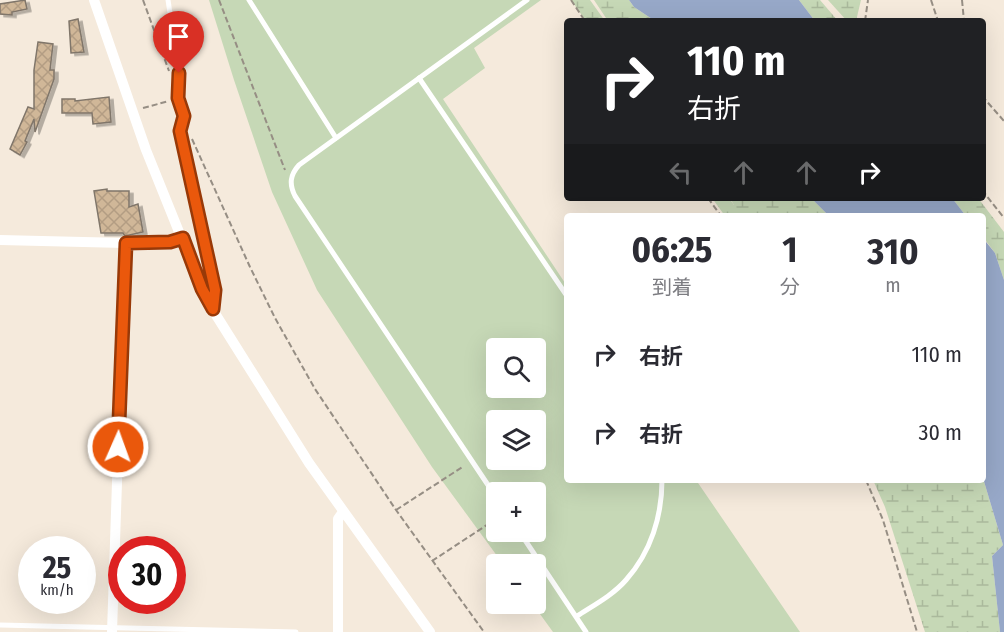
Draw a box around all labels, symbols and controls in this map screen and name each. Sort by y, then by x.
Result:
pin [153,11,204,73]
icon: arrive [162,20,195,53]
text: 110 m [687,36,786,86]
icon: right [588,42,666,120]
text: 右折 [687,93,741,125]
icon: left [664,156,697,189]
icon: ahead [727,156,760,189]
icon: ahead [790,156,823,189]
icon: right [853,156,886,189]
text: 06:25 [631,228,713,272]
text: 1 [782,228,798,272]
text: 310 [867,230,919,274]
text: m [885,273,901,297]
text: 到着 [652,275,692,299]
text: 分 [780,275,800,299]
map controls [486,338,546,614]
button: search [486,338,546,398]
icon: right [588,338,621,371]
text: 110 m [912,341,962,368]
text: 右折 [639,343,683,370]
button: layers [486,410,546,470]
position arrow [86,415,150,479]
icon: right [588,416,621,449]
text: 30 m [919,419,962,446]
text: 右折 [639,421,683,448]
button: + [486,482,546,542]
speed limit sign: 30 [108,536,186,614]
text: 25 [43,550,71,586]
button: − [486,554,546,614]
text: km/h [40,581,74,599]

